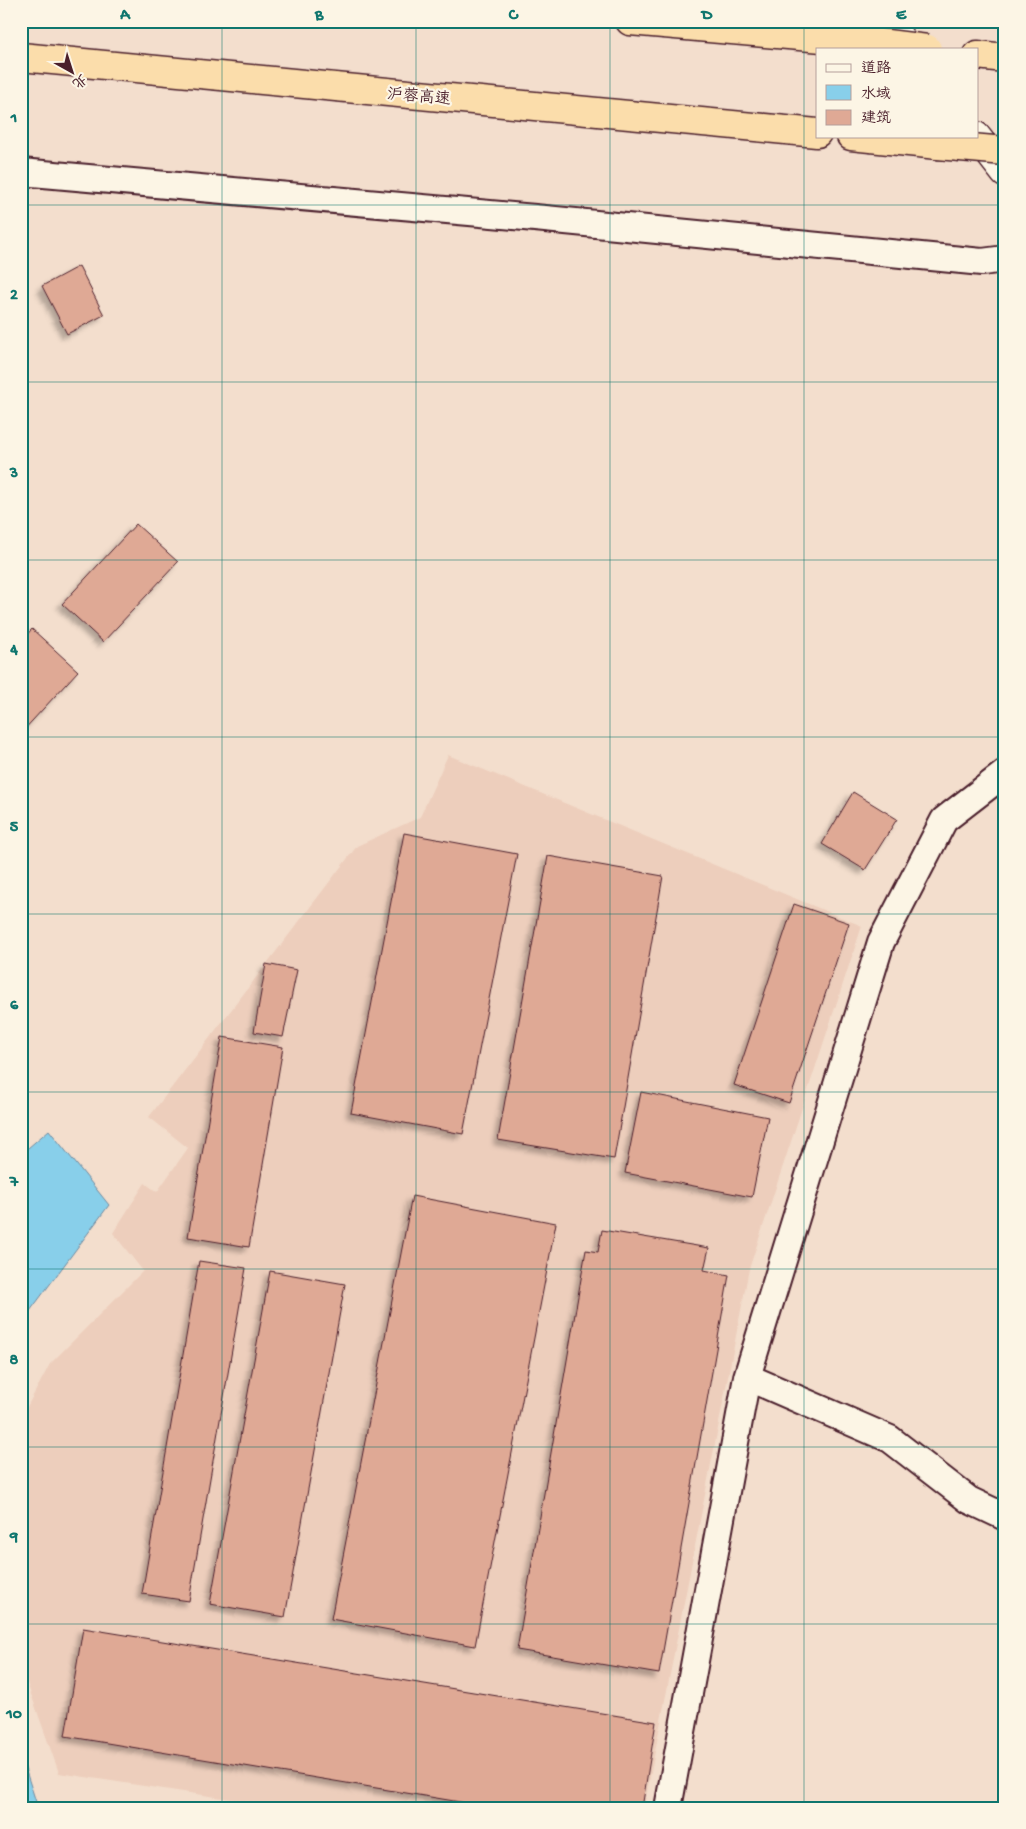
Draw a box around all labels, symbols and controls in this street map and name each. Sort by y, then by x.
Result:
text: A [119,7,131,26]
text: B [314,7,324,26]
text: C [508,7,519,26]
text: D [700,7,713,26]
text: E [896,7,907,26]
north arrow [48,48,98,98]
legend [816,48,978,138]
text: 道路 [861,60,891,78]
text: 北 [68,69,89,91]
street label: 沪蓉高速 [386,84,452,111]
text: 水域 [861,86,891,104]
text: 1 [10,110,17,129]
text: 建筑 [861,110,891,128]
text: 2 [10,287,18,306]
text: 3 [9,465,18,484]
text: 4 [9,642,18,661]
text: 5 [10,819,19,838]
text: 6 [10,997,19,1016]
text: 7 [9,1174,19,1193]
text: 8 [10,1352,19,1371]
text: 9 [9,1529,18,1548]
text: 10 [5,1706,22,1725]

